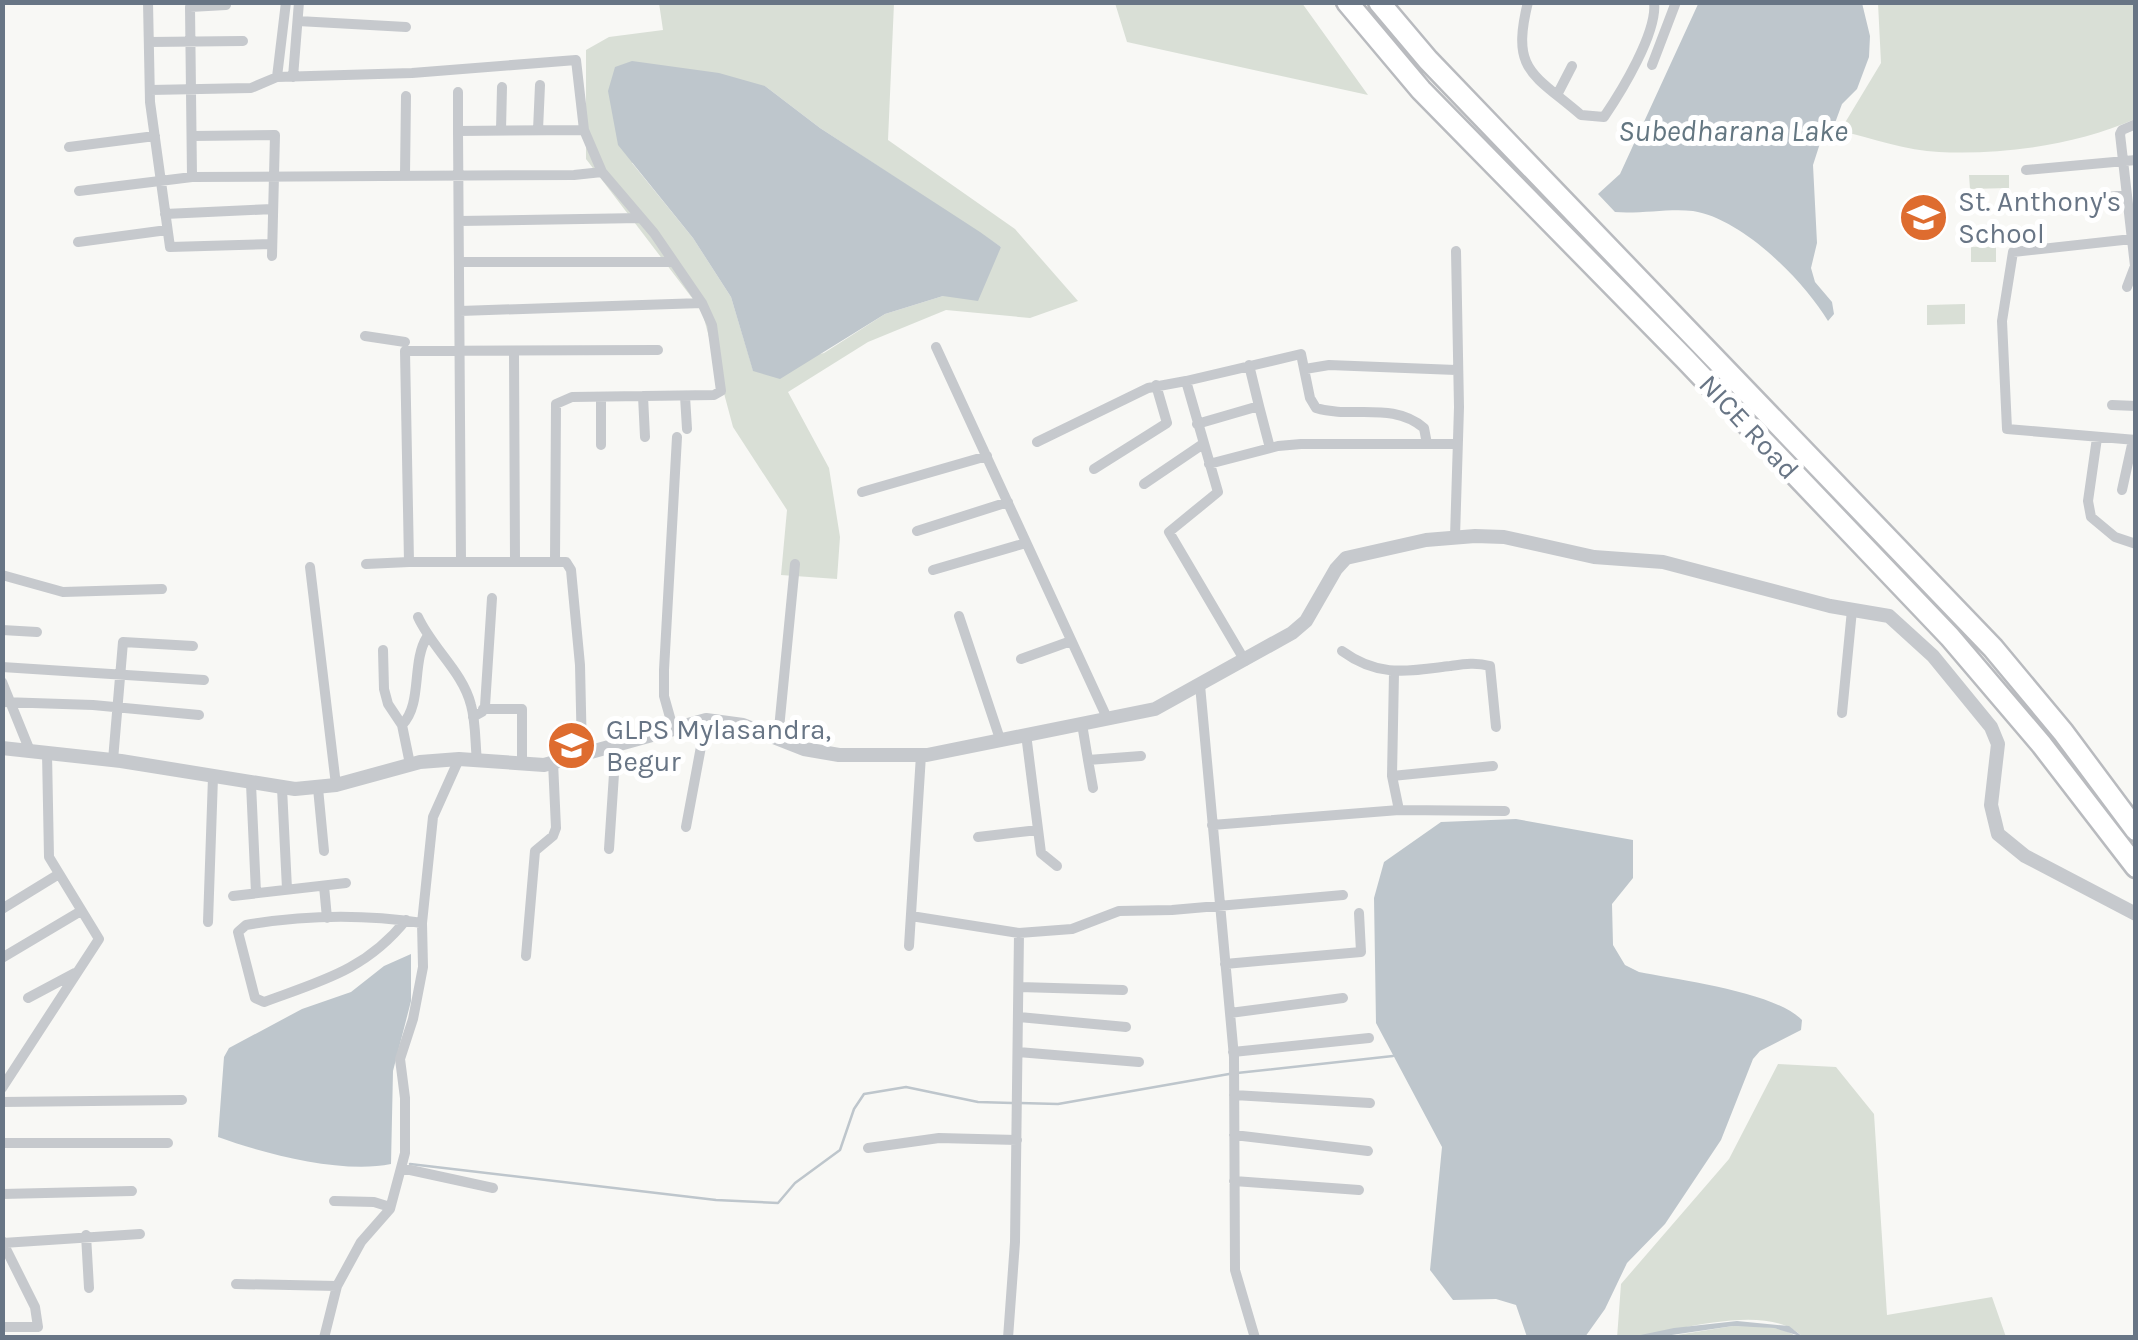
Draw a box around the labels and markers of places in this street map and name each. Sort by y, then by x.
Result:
place label: St. Anthony's School [1958,185,2121,250]
school or university icon: St. Anthony's School [1897,191,1949,243]
place label: GLPS Mylasandra, Begur [606,713,831,778]
school or university icon: GLPS Mylasandra, Begur [545,719,597,771]

